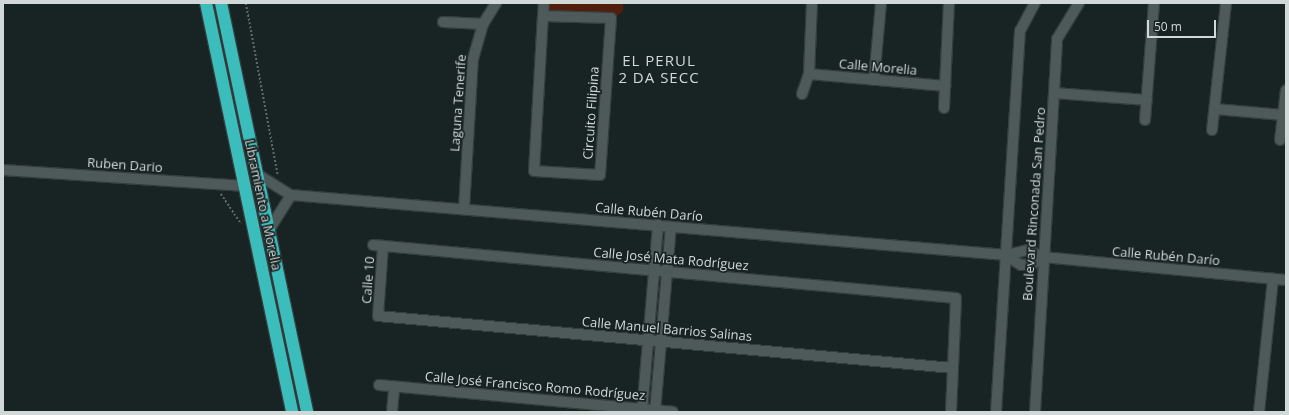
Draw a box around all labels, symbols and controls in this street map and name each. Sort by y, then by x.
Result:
scale bar [1149,12,1218,38]
text: 50 m [1154,18,1182,35]
district label: EL PERUL 2 DA SECC [618,51,700,86]
street label: Laguna Tenerife [447,54,469,152]
street label: Calle Morelia [838,56,918,78]
street label: Circuito Filipina [580,66,602,160]
street label: Boulevard Rinconada San Pedro [1019,107,1049,301]
street label: Libramiento a Morelia [241,138,285,272]
street label: Ruben Dario [87,155,163,175]
street label: Calle Rubén Darío [594,200,704,224]
street label: Calle José Mata Rodríguez [593,244,749,274]
street label: Calle Rubén Darío [1111,244,1221,268]
street label: Calle 10 [359,256,377,304]
street label: Calle Manuel Barrios Salinas [581,314,753,344]
street label: Calle José Francisco Romo Rodríguez [424,369,646,403]

